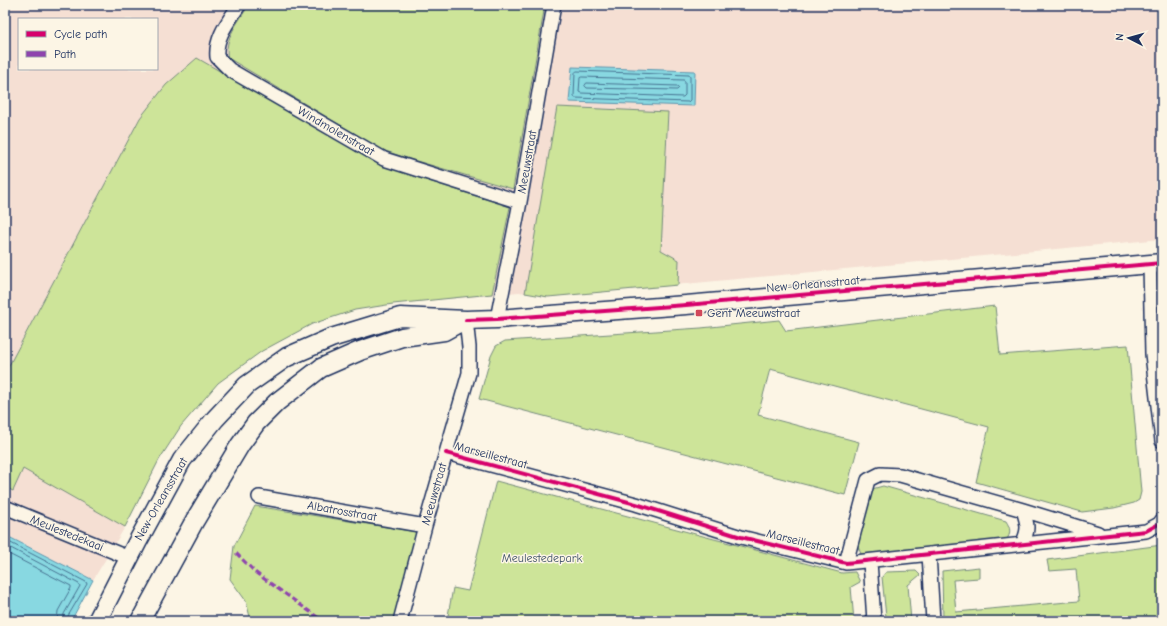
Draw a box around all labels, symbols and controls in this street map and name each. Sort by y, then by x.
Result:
legend [18,18,158,70]
north arrow [1109,18,1149,58]
text: Cycle path [54,27,107,41]
text: N [1113,33,1126,41]
text: Path [54,47,76,61]
street label: Windmolenstraat [295,103,377,159]
street label: Meeuwstraat [515,129,540,195]
street label: New-Orleansstraat [766,273,861,295]
place label: Gent Meeuwstraat [707,306,800,320]
marker: Gent Meeuwstraat [694,308,704,318]
street label: Marseillestraat [453,439,529,472]
street label: New-Orleansstraat [132,454,191,543]
street label: Meeuwstraat [418,461,450,527]
street label: Albatrosstraat [306,498,378,524]
street label: Meulestedekaai [28,512,106,554]
street label: Marseillestraat [765,526,842,558]
park label: Meulestedepark [502,551,582,565]

